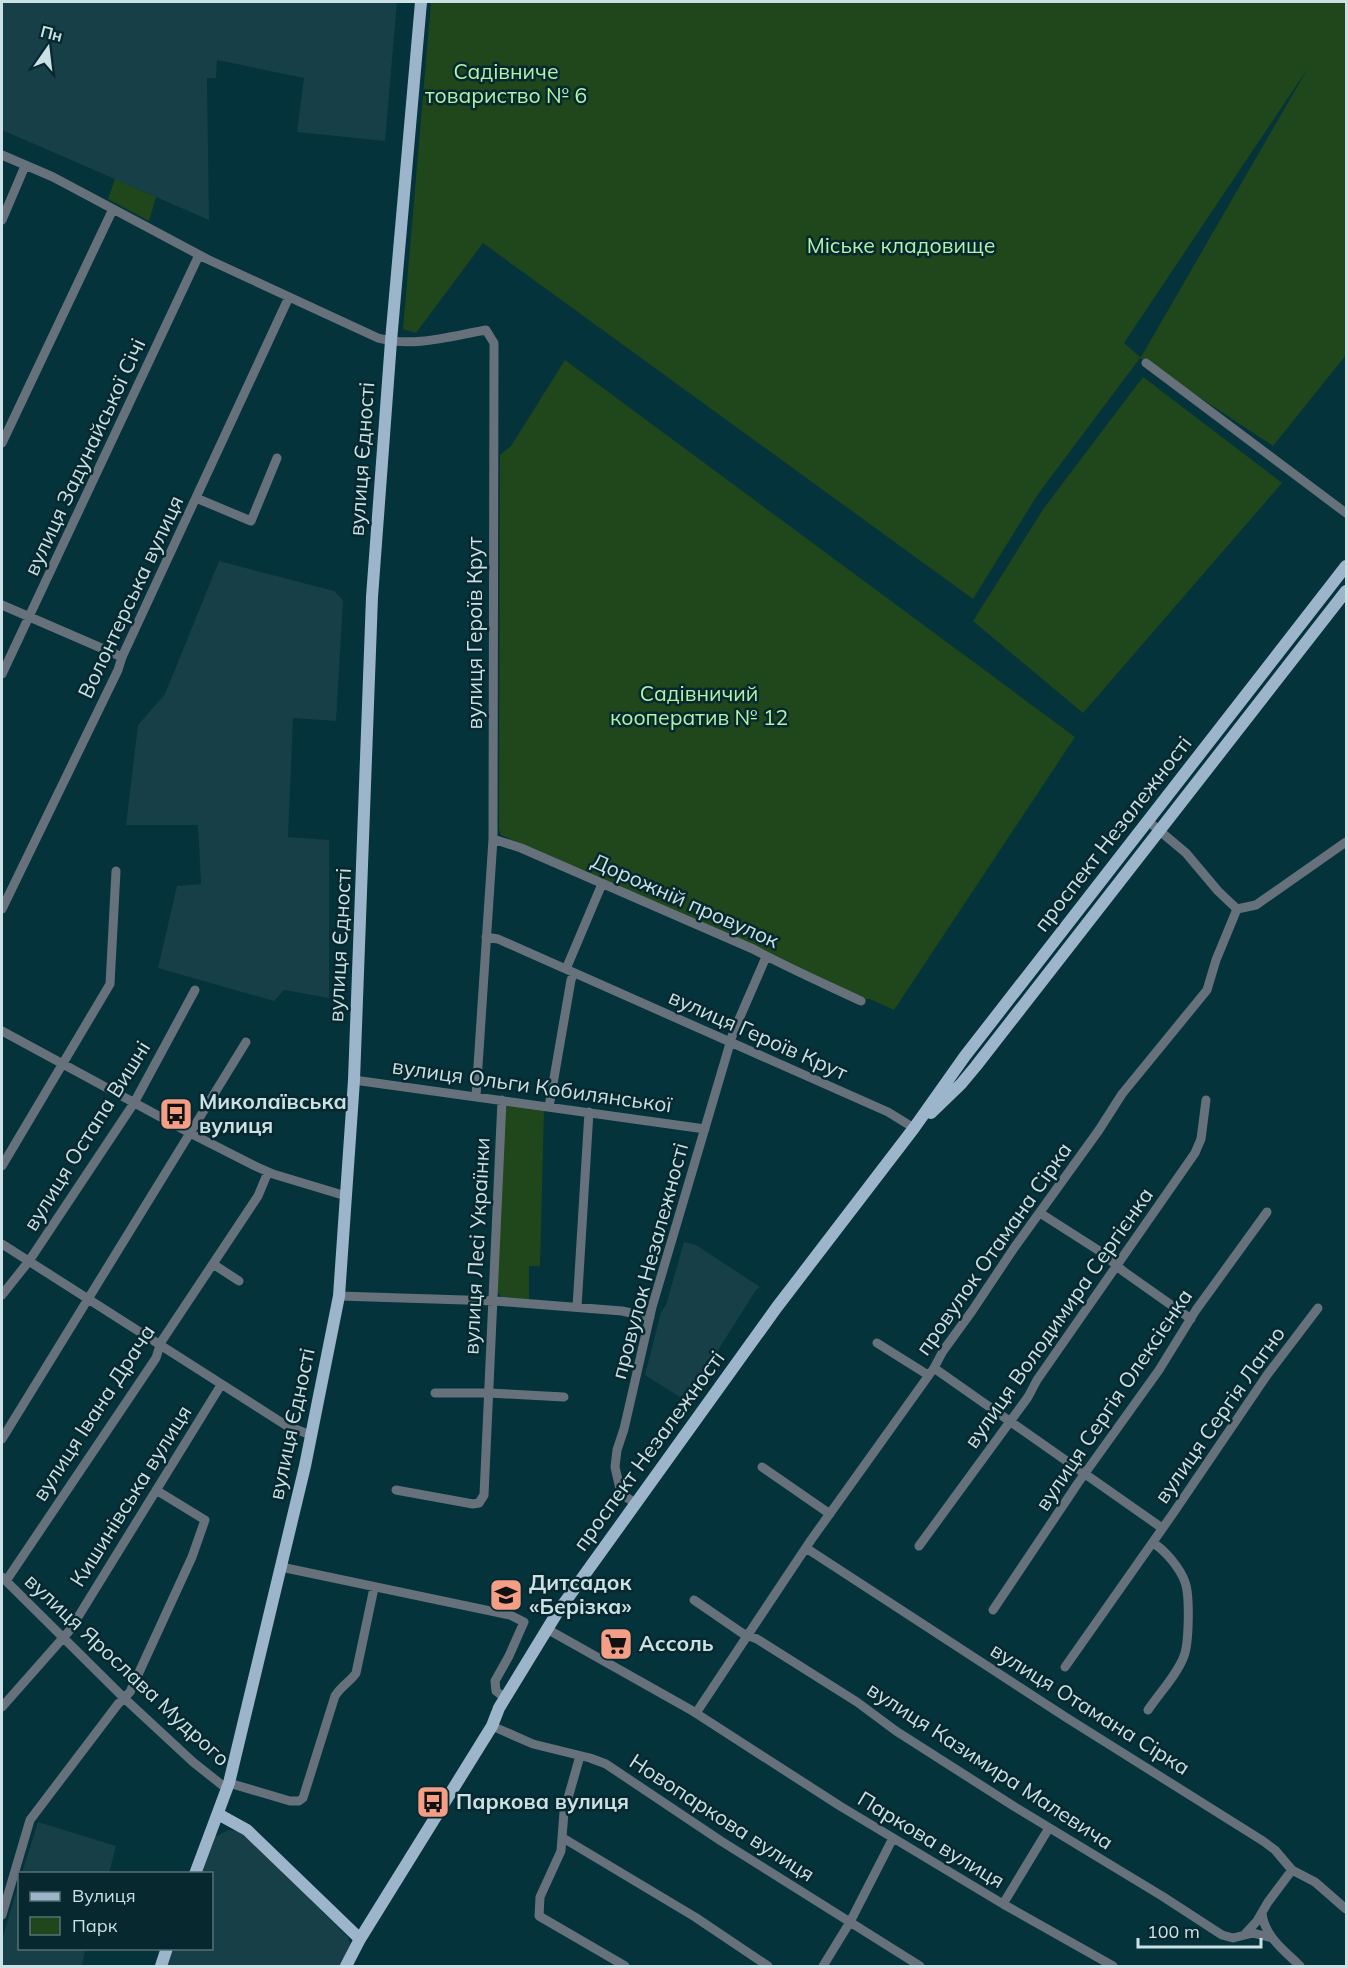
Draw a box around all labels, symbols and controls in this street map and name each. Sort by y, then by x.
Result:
north arrow [18,18,78,78]
text: Пн [38,21,65,46]
park label: Садівниче товариство № 6 [425,58,587,108]
park label: Міське кладовище [807,232,995,258]
street label: вулиця Задунайської Січі [18,334,151,579]
street label: вулиця Єдності [343,381,379,537]
street label: Волонтерська вулиця [72,491,189,702]
street label: вулиця Героїв Крут [461,536,487,729]
park label: Садівничий кооператив № 12 [610,680,788,730]
street label: проспект Незалежності [1028,730,1197,936]
street label: Дорожній провулок [588,847,784,953]
street label: вулиця Єдності [322,867,356,1023]
street label: вулиця Героїв Крут [665,983,852,1085]
street label: вулиця Остапа Вишні [17,1036,155,1235]
street label: вулиця Ольги Кобилянської [391,1053,674,1118]
place label: Миколаївська вулиця [199,1088,347,1138]
bus stop icon: Миколаївська вулиця [158,1096,194,1132]
street label: вулиця Лесі Українки [457,1137,495,1355]
street label: провулок Отамана Сірка [910,1137,1077,1360]
street label: провулок Незалежності [605,1140,693,1382]
street label: вулиця Володимира Сергієнка [958,1182,1158,1453]
street label: вулиця Сергія Олексієнка [1029,1284,1197,1515]
street label: вулиця Івана Драча [26,1319,160,1506]
street label: вулиця Сергія Лагно [1148,1321,1290,1508]
street label: проспект Незалежності [567,1345,729,1555]
street label: вулиця Єдності [262,1346,320,1502]
street label: Кишинівська вулиця [64,1400,196,1591]
street label: вулиця Ярослава Мудрого [20,1567,236,1771]
place label: Дитсадок «Берізка» [529,1569,632,1619]
school or university icon: Дитсадок «Берізка» [488,1577,524,1613]
supermarket icon: Ассоль [598,1626,634,1662]
place label: Ассоль [639,1630,714,1656]
street label: вулиця Отамана Сірка [986,1636,1195,1780]
street label: вулиця Казимира Малевича [863,1676,1118,1855]
street label: Новопаркова вулиця [625,1748,820,1887]
bus stop icon: Паркова вулиця [415,1784,451,1820]
street label: Паркова вулиця [853,1785,1010,1893]
place label: Паркова вулиця [456,1788,629,1814]
legend [18,1872,213,1950]
text: Вулиця [72,1884,136,1907]
scale bar [1138,1911,1261,1949]
text: Парк [72,1914,118,1937]
text: 100 m [1147,1920,1200,1943]

